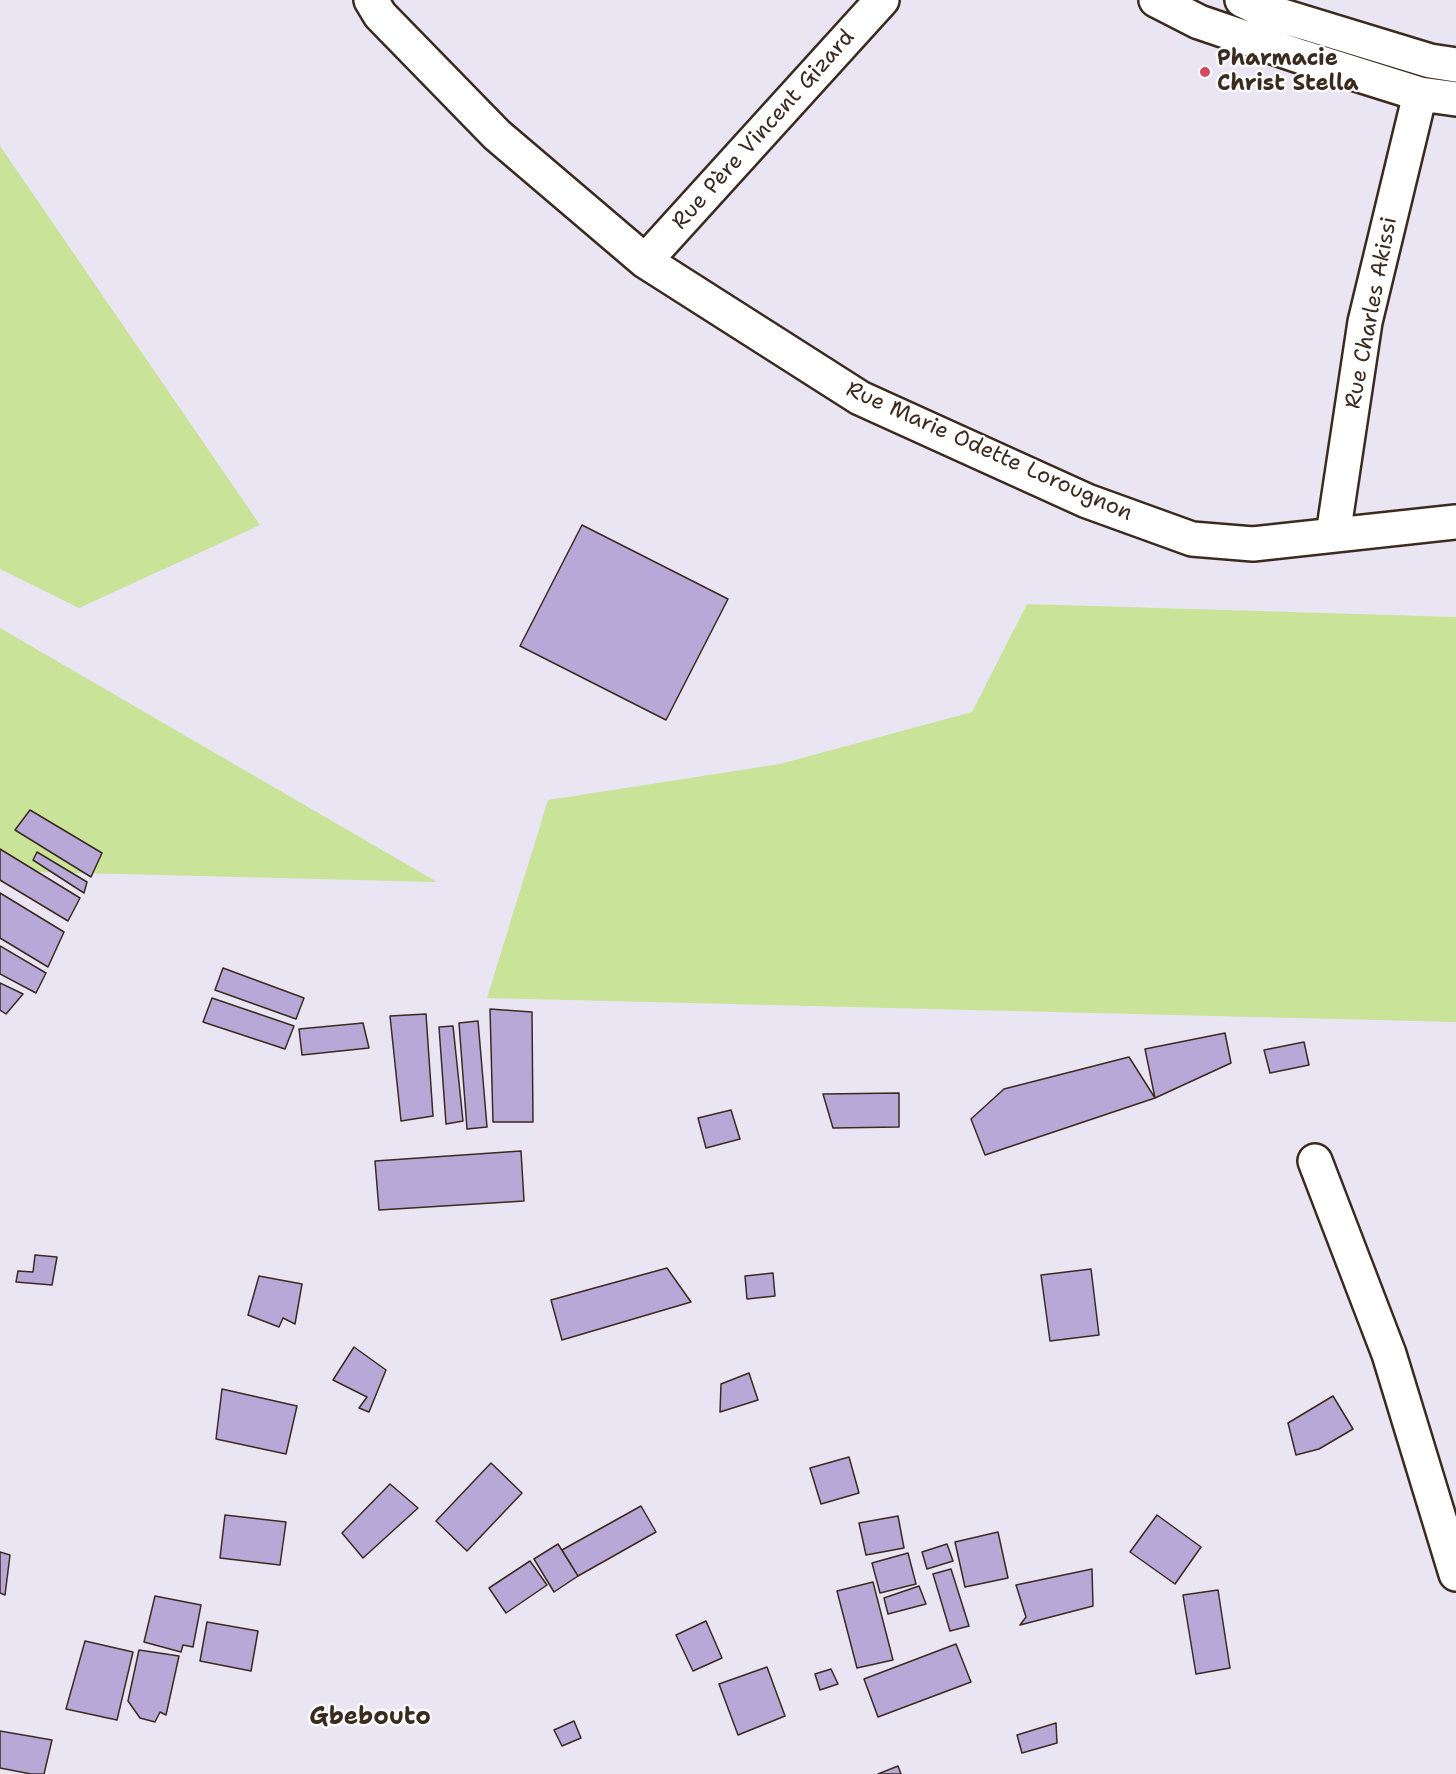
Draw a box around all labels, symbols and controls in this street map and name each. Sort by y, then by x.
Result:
street label: Rue Père Vincent Gizard [667,25,861,235]
place label: Pharmacie Christ Stella [1217,46,1359,98]
marker: Pharmacie Christ Stella [1198,65,1212,79]
street label: Rue Charles Akissi [1340,215,1404,411]
street label: Rue Marie Odette Lorougnon [842,377,1136,527]
district label: Gbebouto [309,1704,431,1732]

